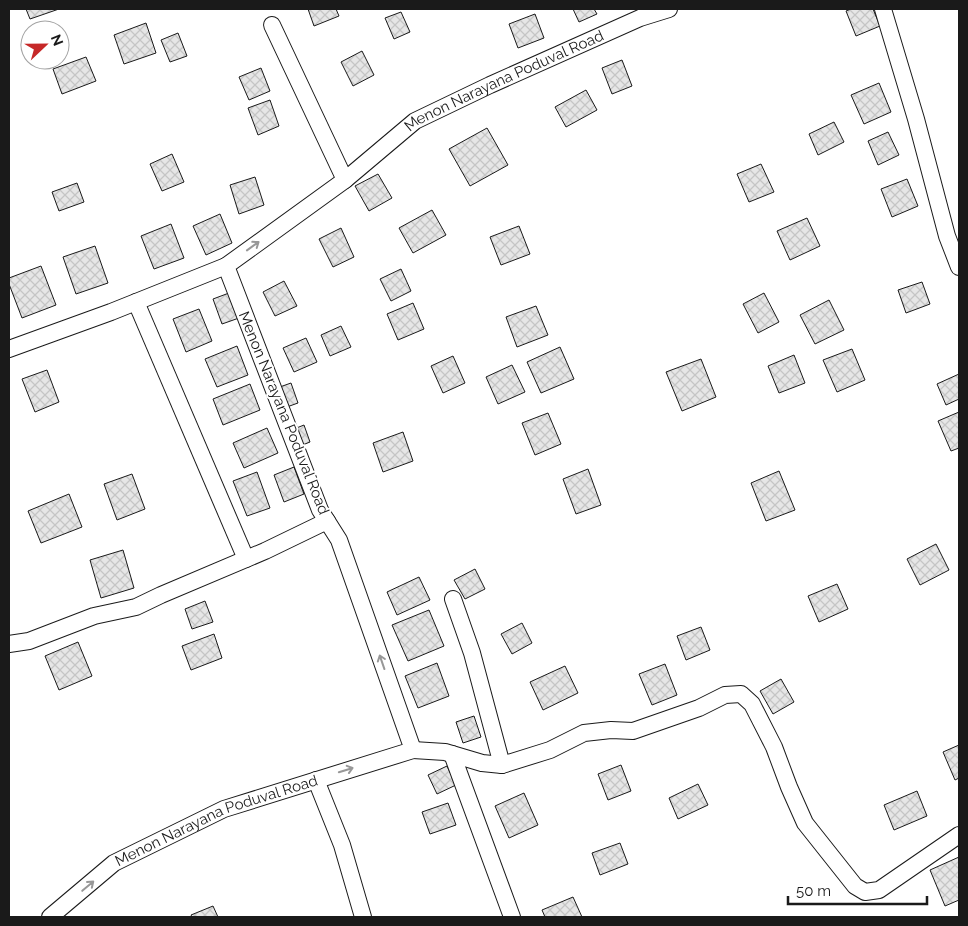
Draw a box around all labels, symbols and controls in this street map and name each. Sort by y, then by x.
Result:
north arrow [20,20,70,70]
street label: Menon Narayana Poduval Road [401,26,606,135]
text: N [48,32,66,48]
one-way arrow [246,241,259,252]
street label: Menon Narayana Poduval Road [235,309,333,517]
one-way arrow [377,655,386,671]
one-way arrow [337,765,353,775]
street label: Menon Narayana Poduval Road [112,771,320,870]
scale bar [788,874,927,906]
one-way arrow [81,880,94,891]
text: 50 m [796,882,831,900]

